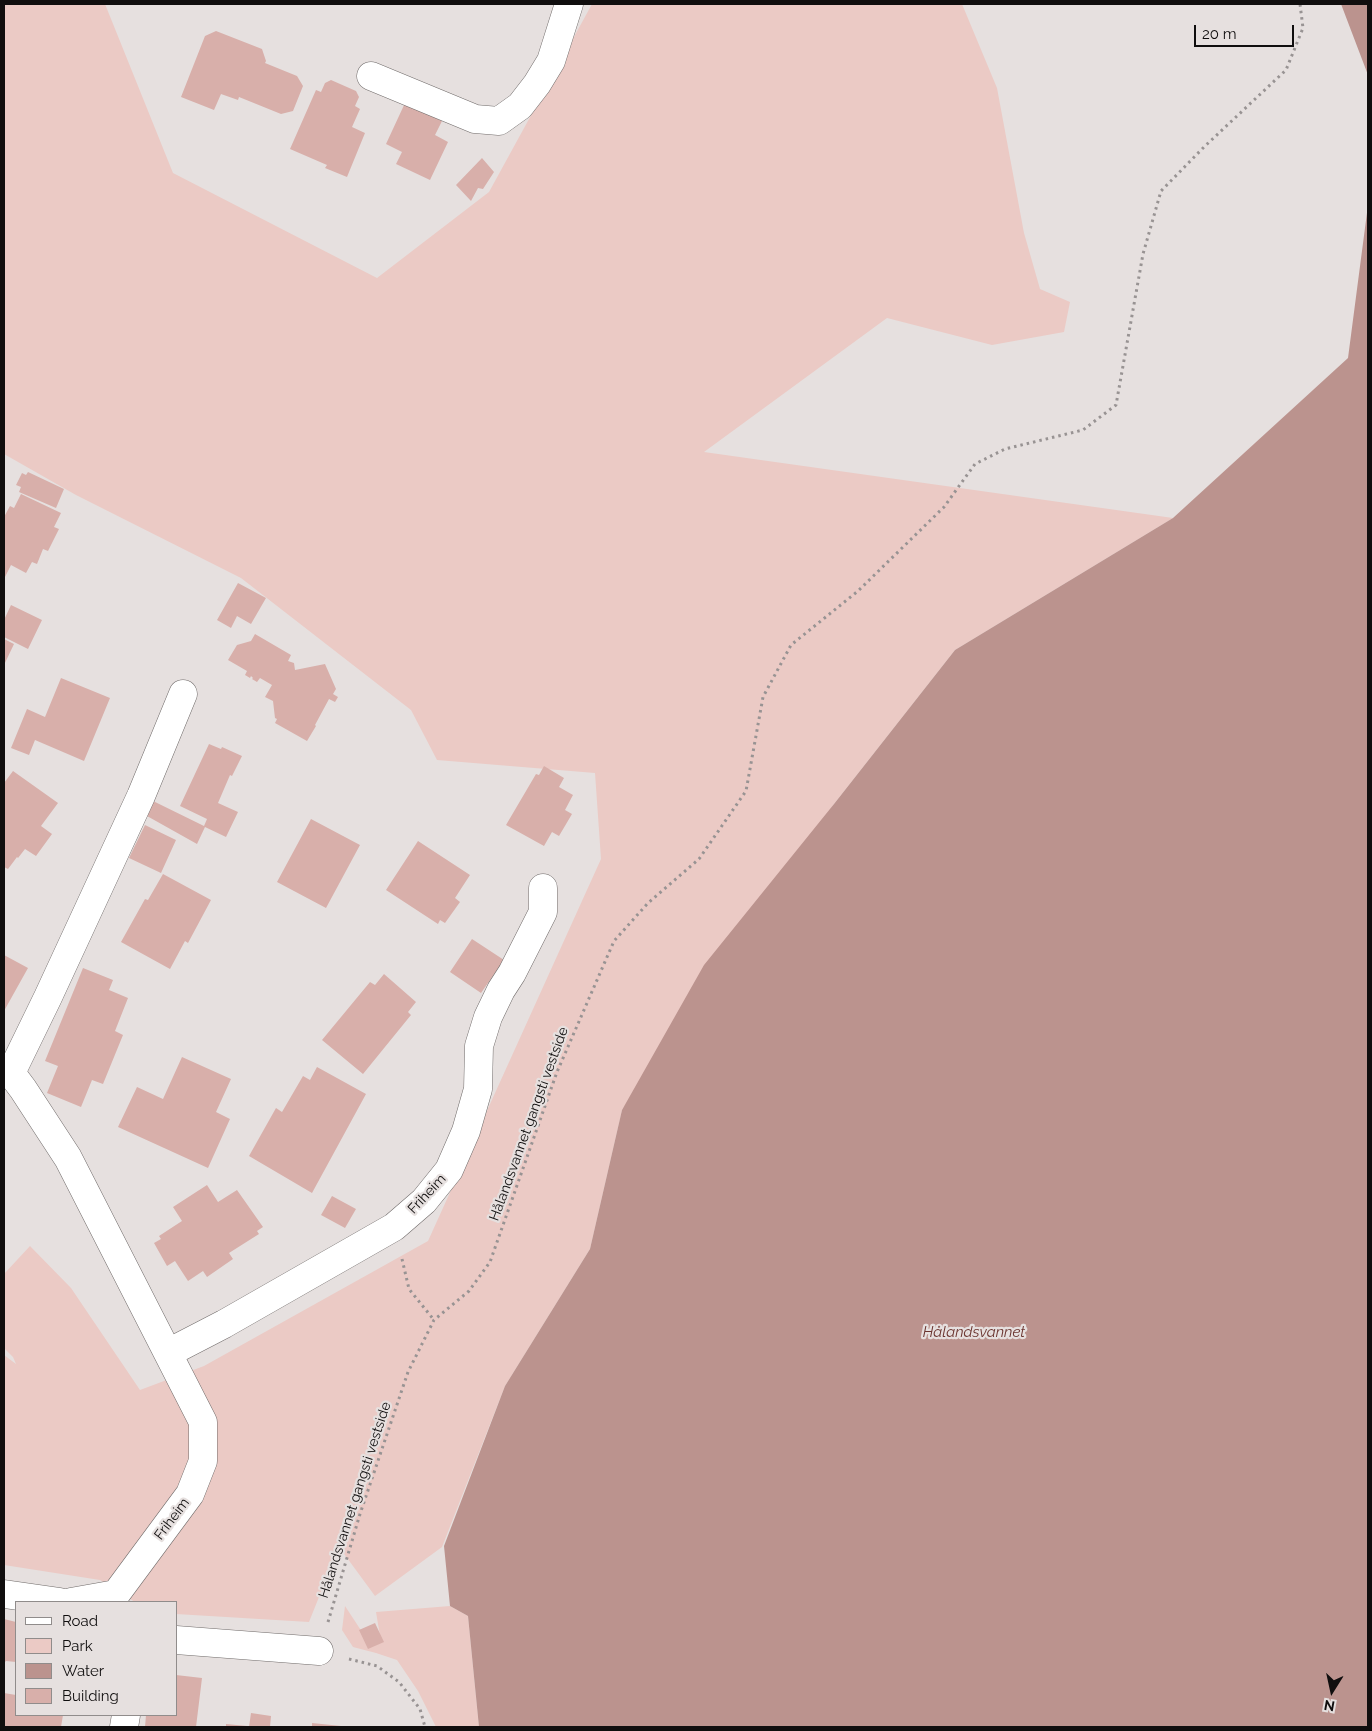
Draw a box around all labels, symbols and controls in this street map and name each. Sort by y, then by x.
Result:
scale bar [1197,15,1297,47]
text: 20 m [1202,25,1237,43]
street label: Hålandsvannet gangsti vestside [486,1025,572,1223]
street label: Friheim [404,1171,450,1217]
water label: Hålandsvannet [923,1323,1025,1341]
street label: Hålandsvannet gangsti vestside [315,1400,395,1600]
street label: Friheim [151,1495,193,1543]
legend [15,1601,178,1716]
text: Road [62,1612,98,1630]
text: Park [62,1637,93,1655]
text: Water [62,1662,104,1680]
north arrow [1307,1666,1357,1716]
text: Building [62,1687,119,1705]
text: N [1323,1697,1336,1715]

